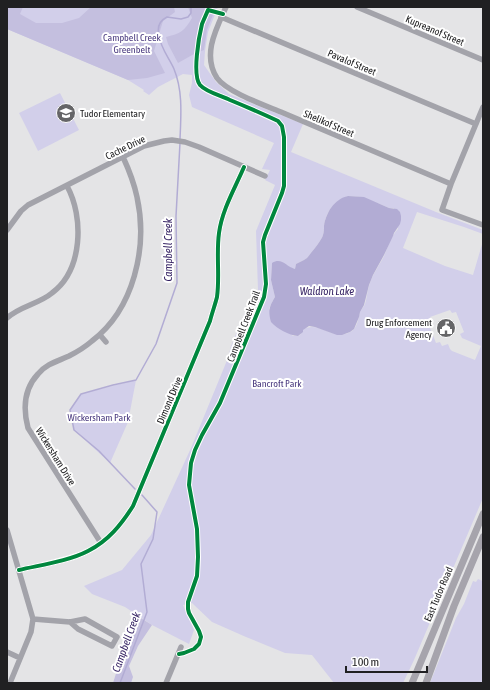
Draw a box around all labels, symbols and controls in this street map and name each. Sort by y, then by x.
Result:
street label: Kupreanof Street [404,13,466,48]
park label: Campbell Creek Greenbelt [103,32,162,55]
street label: Pavalof Street [326,47,378,78]
school or university icon: Tudor Elementary [55,102,77,124]
place label: Tudor Elementary [80,108,145,119]
street label: Shelikof Street [302,108,356,139]
street label: Cache Drive [103,133,147,162]
water label: Campbell Creek [162,218,174,282]
water label: Waldron Lake [300,285,354,297]
street label: Campbell Creek Trail [225,289,262,363]
place label: Drug Enforcement Agency [366,317,432,340]
public building icon: Drug Enforcement Agency [435,317,457,339]
street label: Dimond Drive [155,375,185,425]
park label: Bancroft Park [252,378,302,389]
park label: Wickersham Park [67,412,131,423]
street label: Wickersham Drive [33,425,78,488]
street label: East Tudor Road [422,565,455,623]
water label: Campbell Creek [110,610,143,674]
scale bar [346,648,427,674]
text: 100 m [352,655,379,669]

